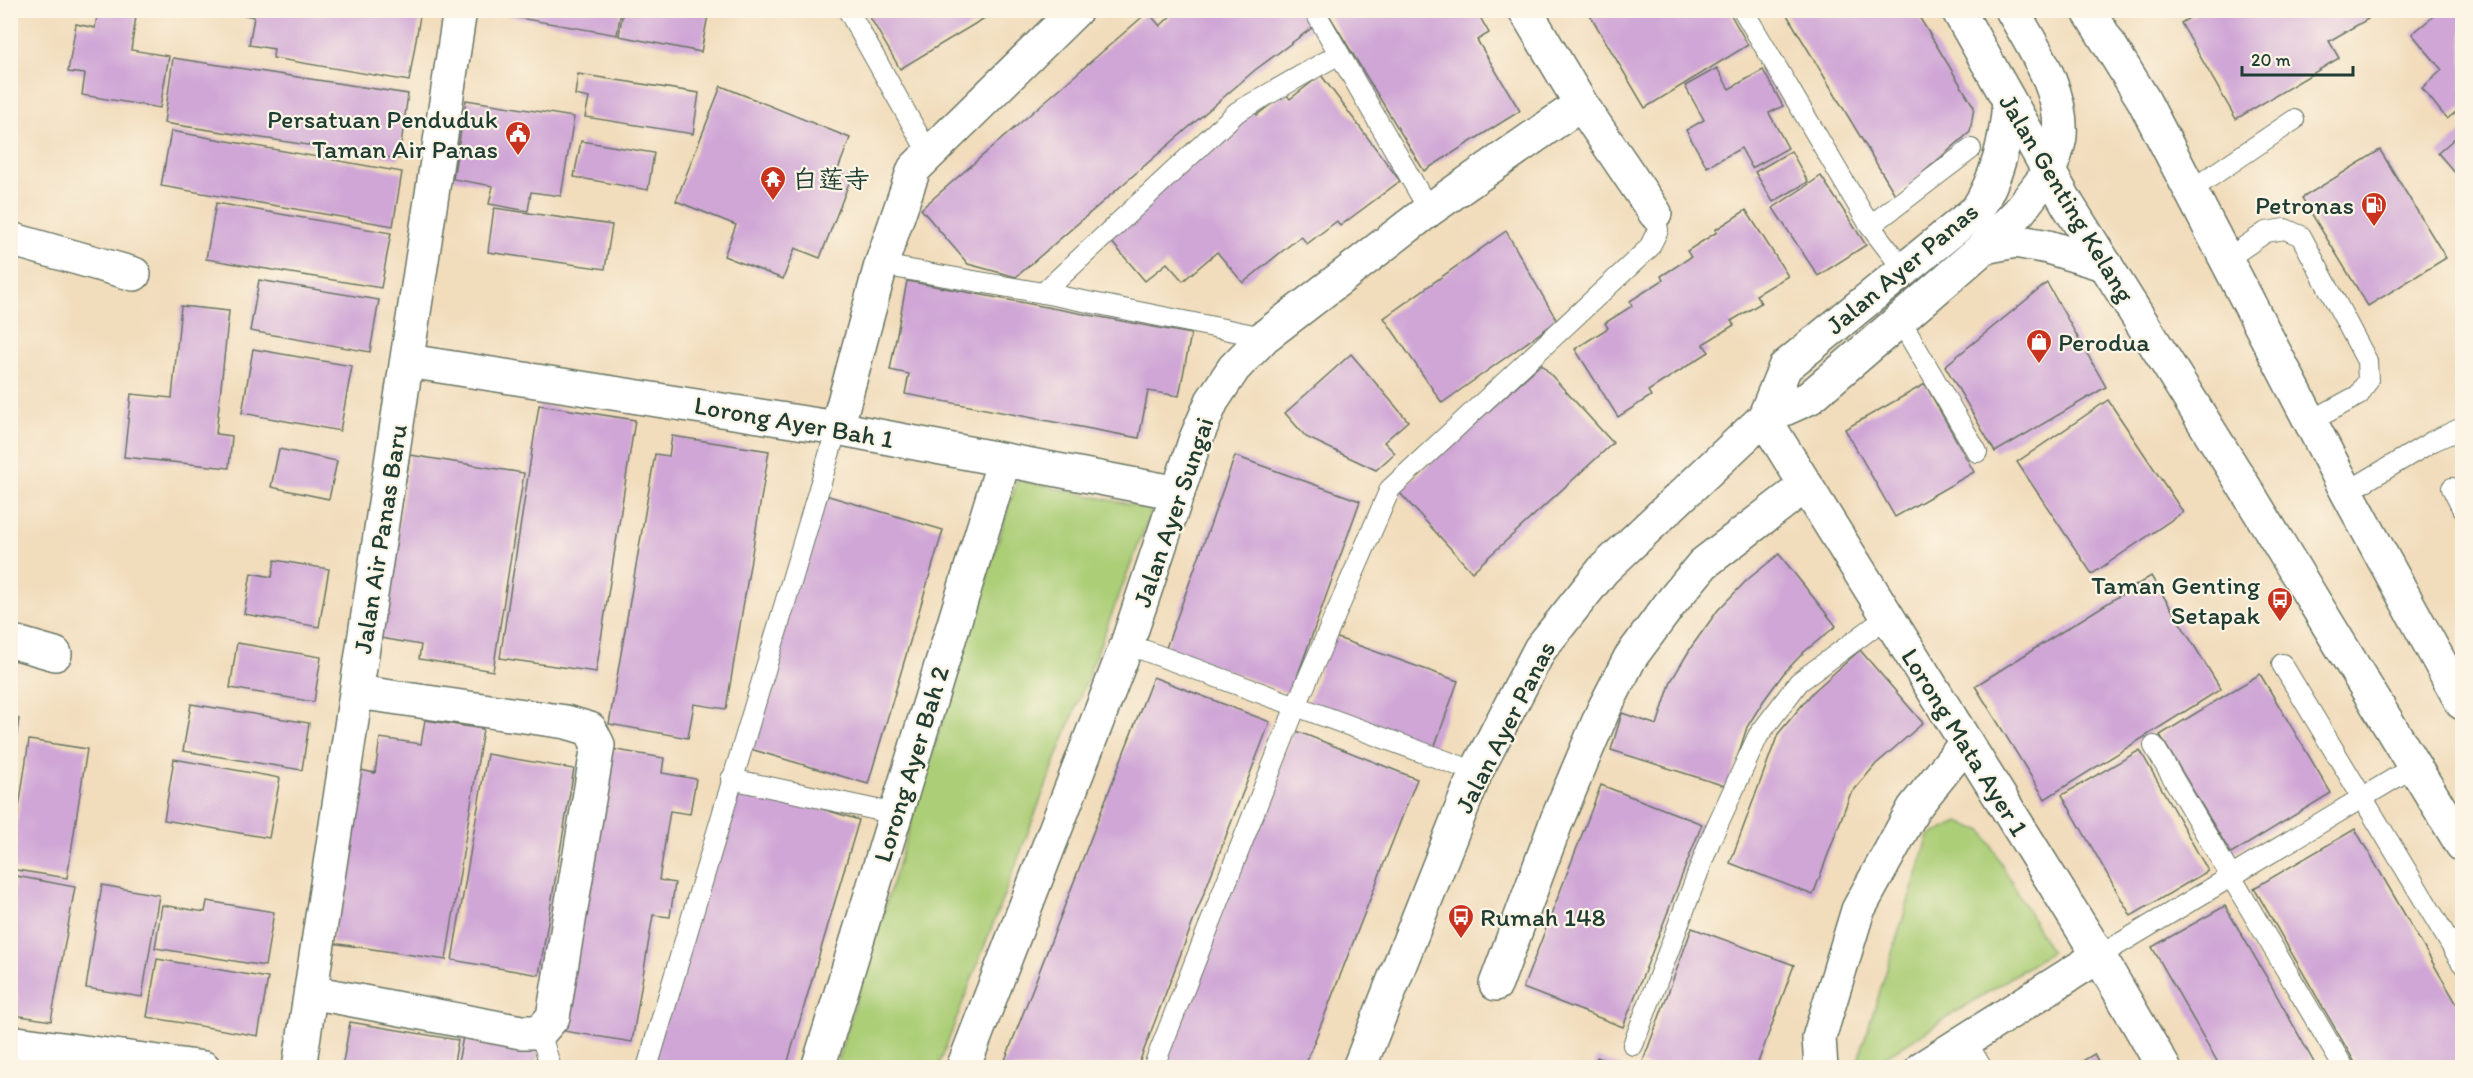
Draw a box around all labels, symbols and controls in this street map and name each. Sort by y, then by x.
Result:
scale bar [2242,39,2353,77]
text: 20 m [2251,49,2291,71]
street label: Jalan Genting Kelang [1992,88,2142,308]
place label: Persatuan Penduduk Taman Air Panas [267,103,498,165]
public building icon: Persatuan Penduduk Taman Air Panas [503,119,533,157]
place label: 白莲寺 [792,163,870,195]
temple icon: 白莲寺 [758,164,788,202]
place label: Petronas [2255,189,2354,221]
fuel station icon: Petronas [2359,190,2389,228]
street label: Jalan Ayer Panas [1819,195,1985,341]
place label: Perodua [2058,326,2150,358]
shop icon: Perodua [2024,327,2054,365]
street label: Lorong Ayer Bah 1 [692,389,896,455]
street label: Jalan Ayer Sungai [1126,413,1220,611]
street label: Jalan Air Panas Baru [346,422,414,656]
place label: Taman Genting Setapak [2091,569,2261,631]
bus stop icon: Taman Genting Setapak [2265,585,2295,623]
street label: Jalan Ayer Panas [1448,635,1562,819]
street label: Lorong Mata Ayer 1 [1894,642,2036,842]
street label: Lorong Ayer Bah 2 [866,662,956,866]
place label: Rumah 148 [1480,901,1606,933]
bus stop icon: Rumah 148 [1446,902,1476,940]

